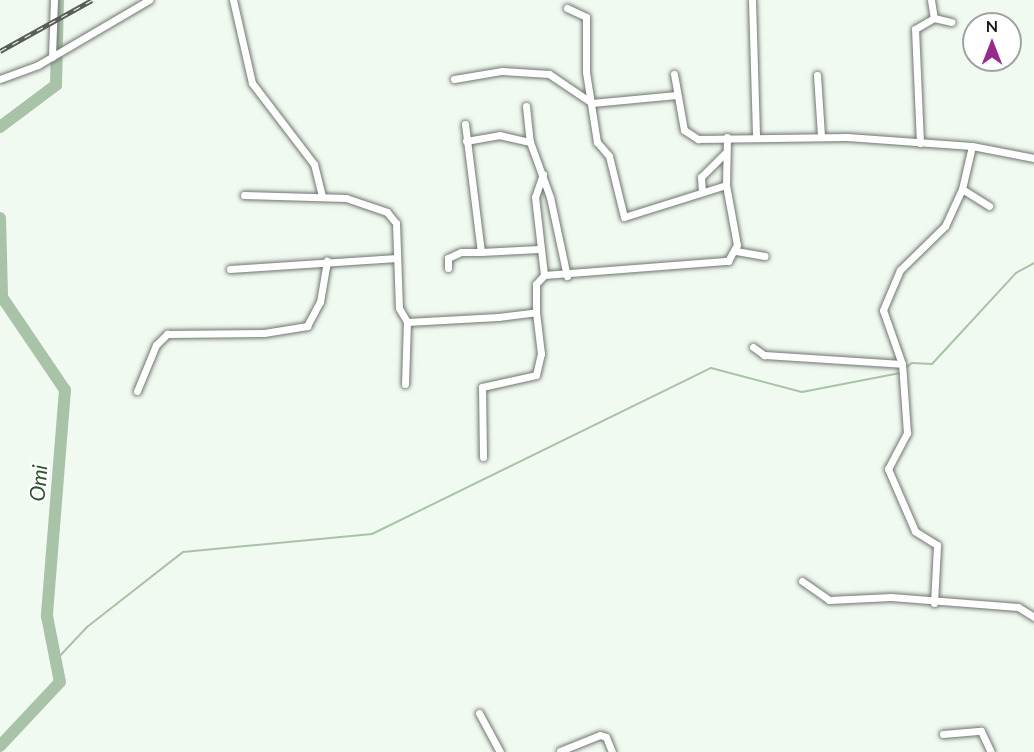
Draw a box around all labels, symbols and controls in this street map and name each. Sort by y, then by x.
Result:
north arrow [962,12,1022,72]
text: N [986,16,998,35]
water label: Omi [24,464,52,502]

